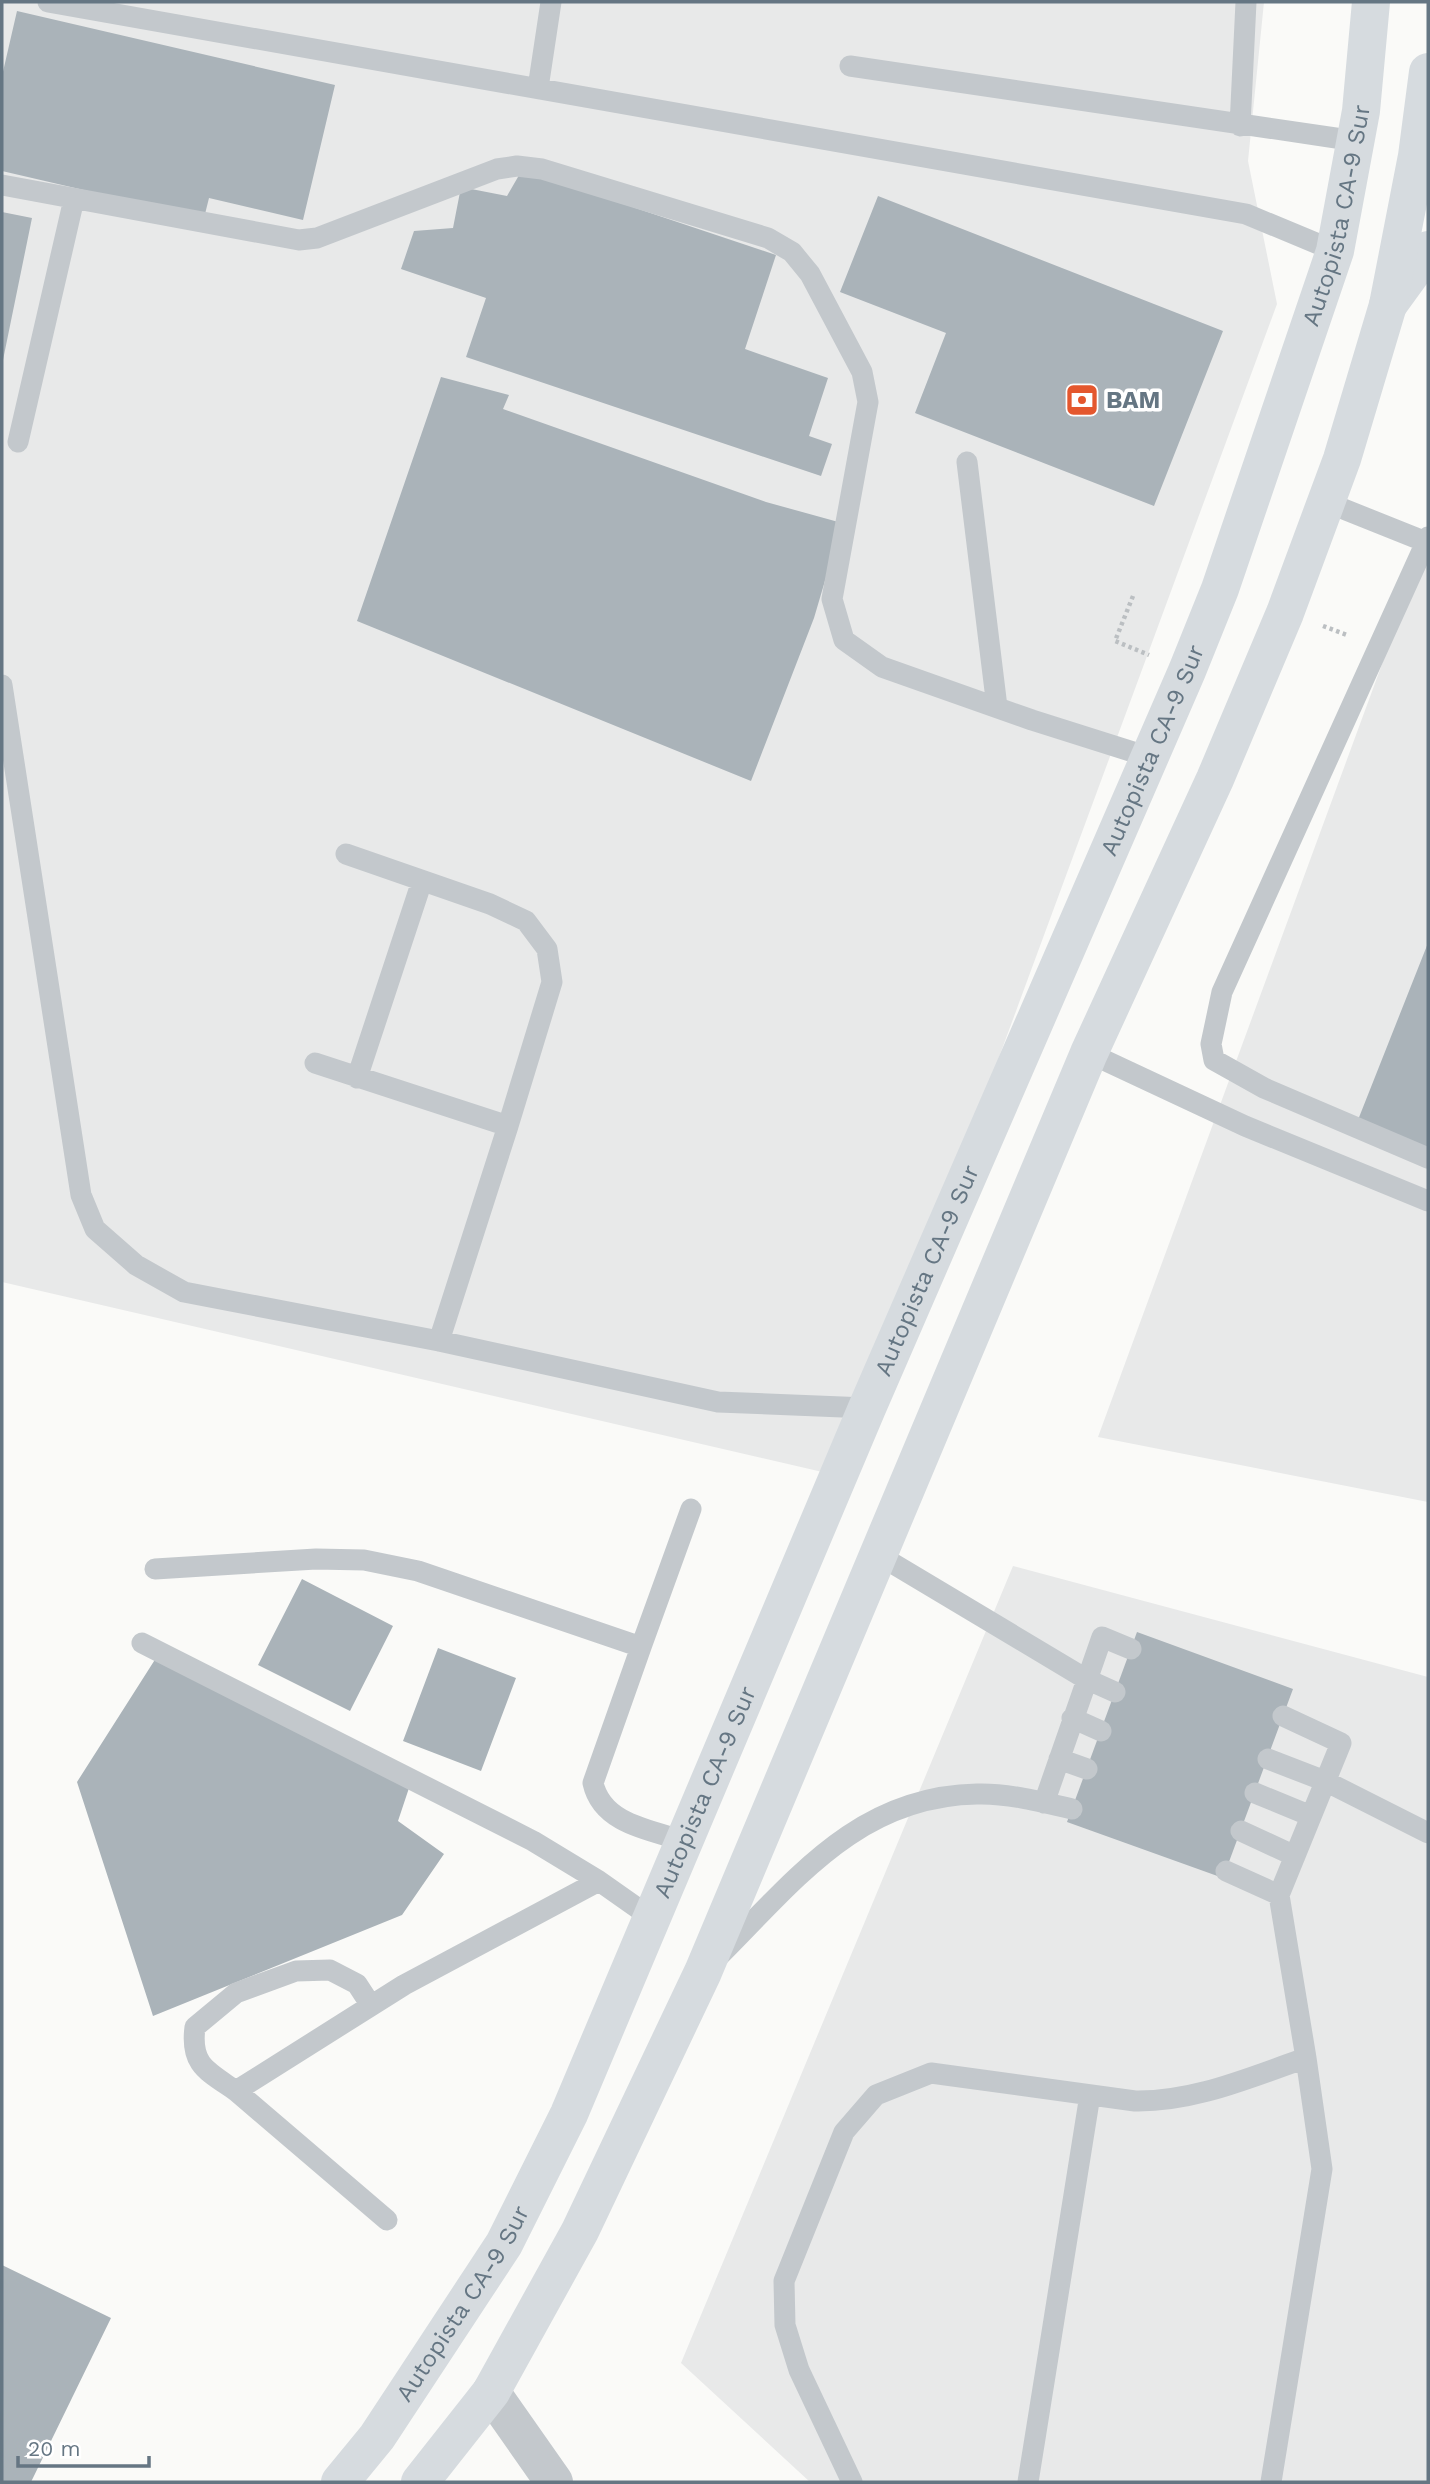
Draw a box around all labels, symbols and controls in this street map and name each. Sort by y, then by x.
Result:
street label: Autopista CA-9 Sur [1297,103,1376,330]
bank icon: BAM [1063,381,1101,419]
place label: BAM [1106,386,1160,414]
street label: Autopista CA-9 Sur [1095,640,1210,860]
street label: Autopista CA-9 Sur [869,1161,985,1380]
street label: Autopista CA-9 Sur [648,1682,762,1902]
street label: Autopista CA-9 Sur [390,2201,535,2407]
scale bar [18,2424,149,2468]
text: 20 m [28,2436,80,2461]

